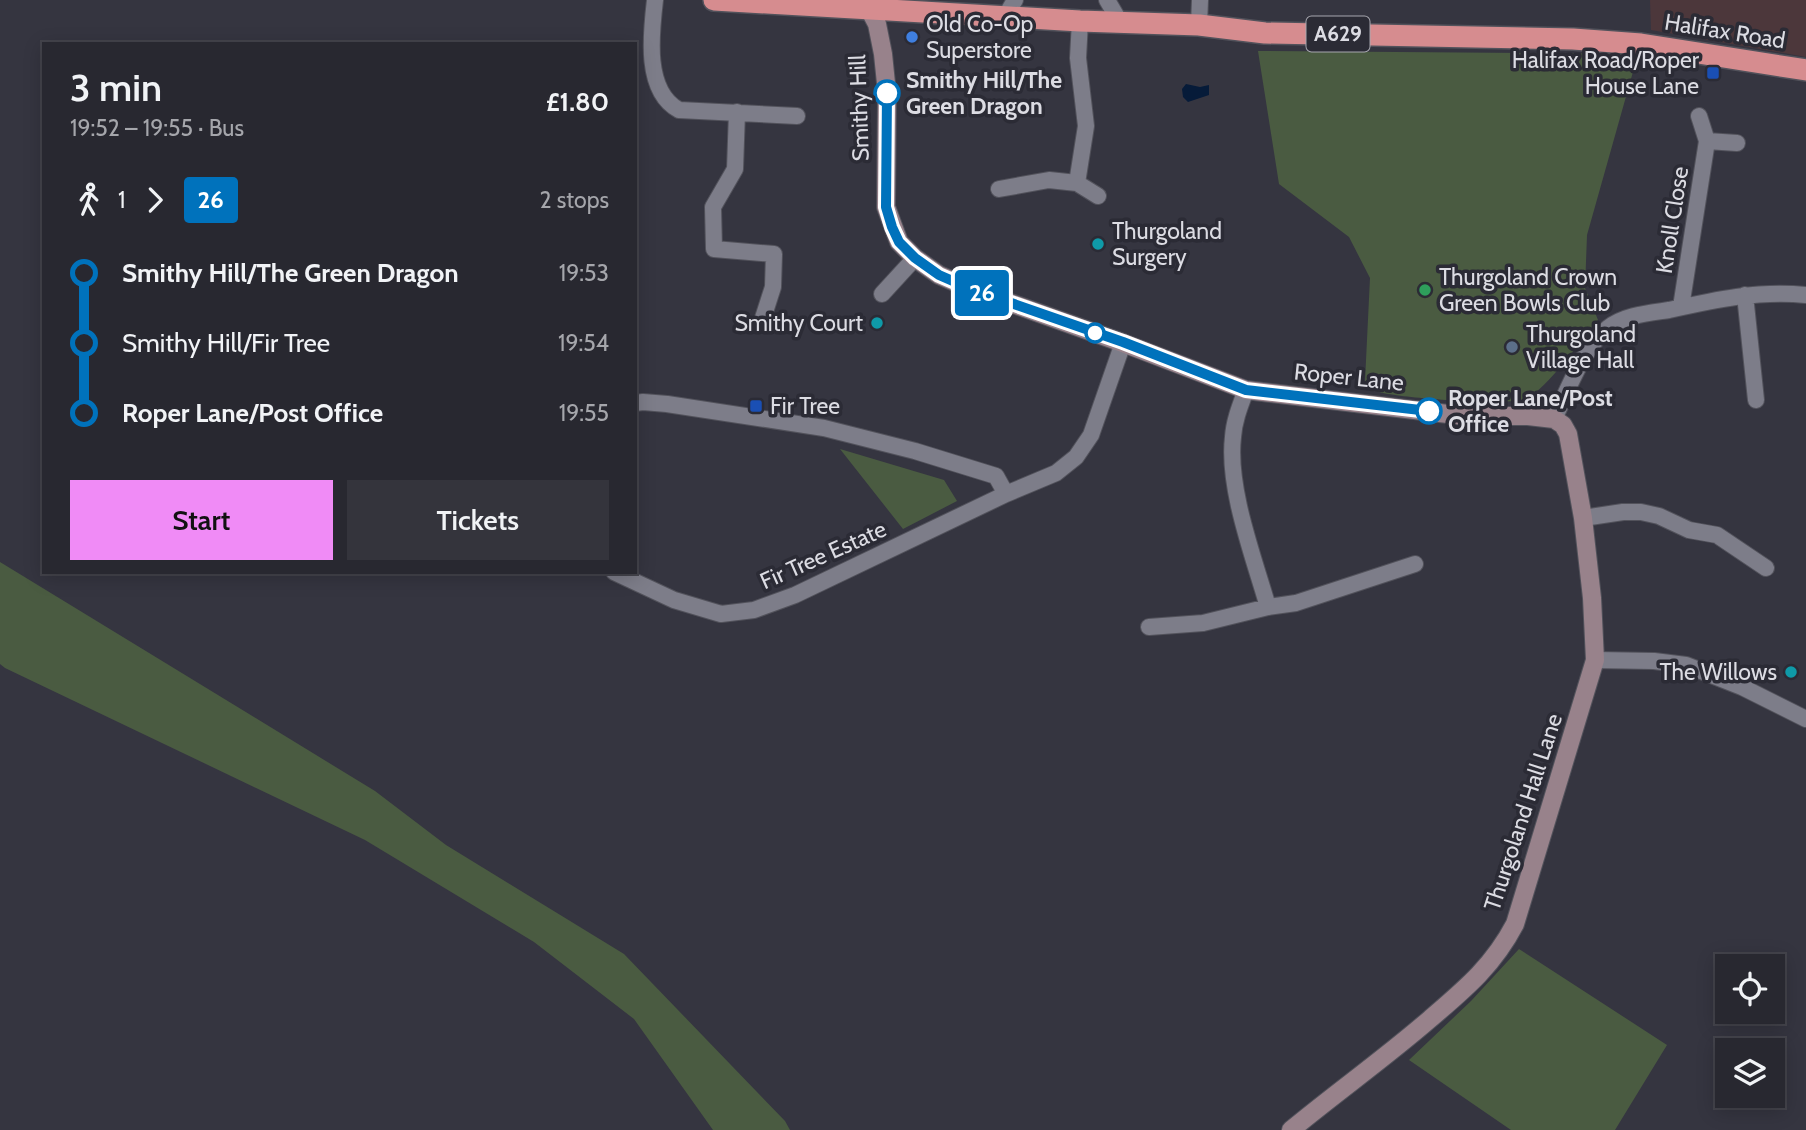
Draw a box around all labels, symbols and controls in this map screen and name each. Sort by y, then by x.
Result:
street label: Halifax Road [1663,8,1787,54]
place label: Old Co-Op Superstore [926,10,1034,64]
road number: A629 [1306,16,1370,52]
marker: Old Co-Op Superstore [904,29,920,45]
place label: Halifax Road/Roper House Lane [1512,46,1700,100]
street label: Smithy Hill [843,54,875,162]
text: 3 min [70,64,162,111]
marker: Halifax Road/Roper House Lane [1705,65,1721,81]
place label: Smithy Hill/The Green Dragon [906,66,1062,120]
marker: Smithy Hill/The Green Dragon [874,80,900,106]
text: £1.80 [546,86,609,118]
text: 19:52 – 19:55 · Bus [70,114,244,142]
street label: Knoll Close [1650,164,1694,276]
icon: walk [70,181,108,219]
icon: forward [136,181,174,219]
text: 26 [198,185,224,214]
text: 1 [118,186,126,214]
text: 2 stops [540,186,609,214]
place label: Thurgoland Surgery [1112,217,1222,271]
marker: Thurgoland Surgery [1090,236,1106,252]
text: Smithy Hill/The Green Dragon [122,257,459,289]
text: 19:53 [559,259,609,287]
place label: Thurgoland Crown Green Bowls Club [1439,263,1617,317]
line badge: 26 [950,270,1014,316]
text: 26 [969,278,995,307]
marker: Thurgoland Crown Green Bowls Club [1417,282,1433,298]
place label: Smithy Court [734,309,863,337]
marker: Smithy Court [869,315,885,331]
place label: Thurgoland Village Hall [1526,320,1636,374]
unlabelled marker [1085,323,1105,343]
text: Smithy Hill/Fir Tree [122,327,330,359]
text: 19:54 [558,329,609,357]
marker: Thurgoland Village Hall [1504,339,1520,355]
street label: Roper Lane [1293,357,1406,397]
place label: Roper Lane/Post Office [1448,384,1613,438]
place label: Fir Tree [770,392,840,420]
text: Roper Lane/Post Office [122,397,383,429]
marker: Fir Tree [748,398,764,414]
marker: Roper Lane/Post Office [1416,398,1442,424]
text: 19:55 [559,399,609,427]
button: Start [70,480,333,560]
button: Tickets [347,480,609,560]
street label: Fir Tree Estate [756,515,891,595]
place label: The Willows [1659,658,1777,686]
marker: The Willows [1783,664,1799,680]
street label: Thurgoland Hall Lane [1478,710,1568,914]
map controls [1715,954,1785,1108]
button: locate [1715,954,1785,1024]
button: layers [1715,1038,1785,1108]

